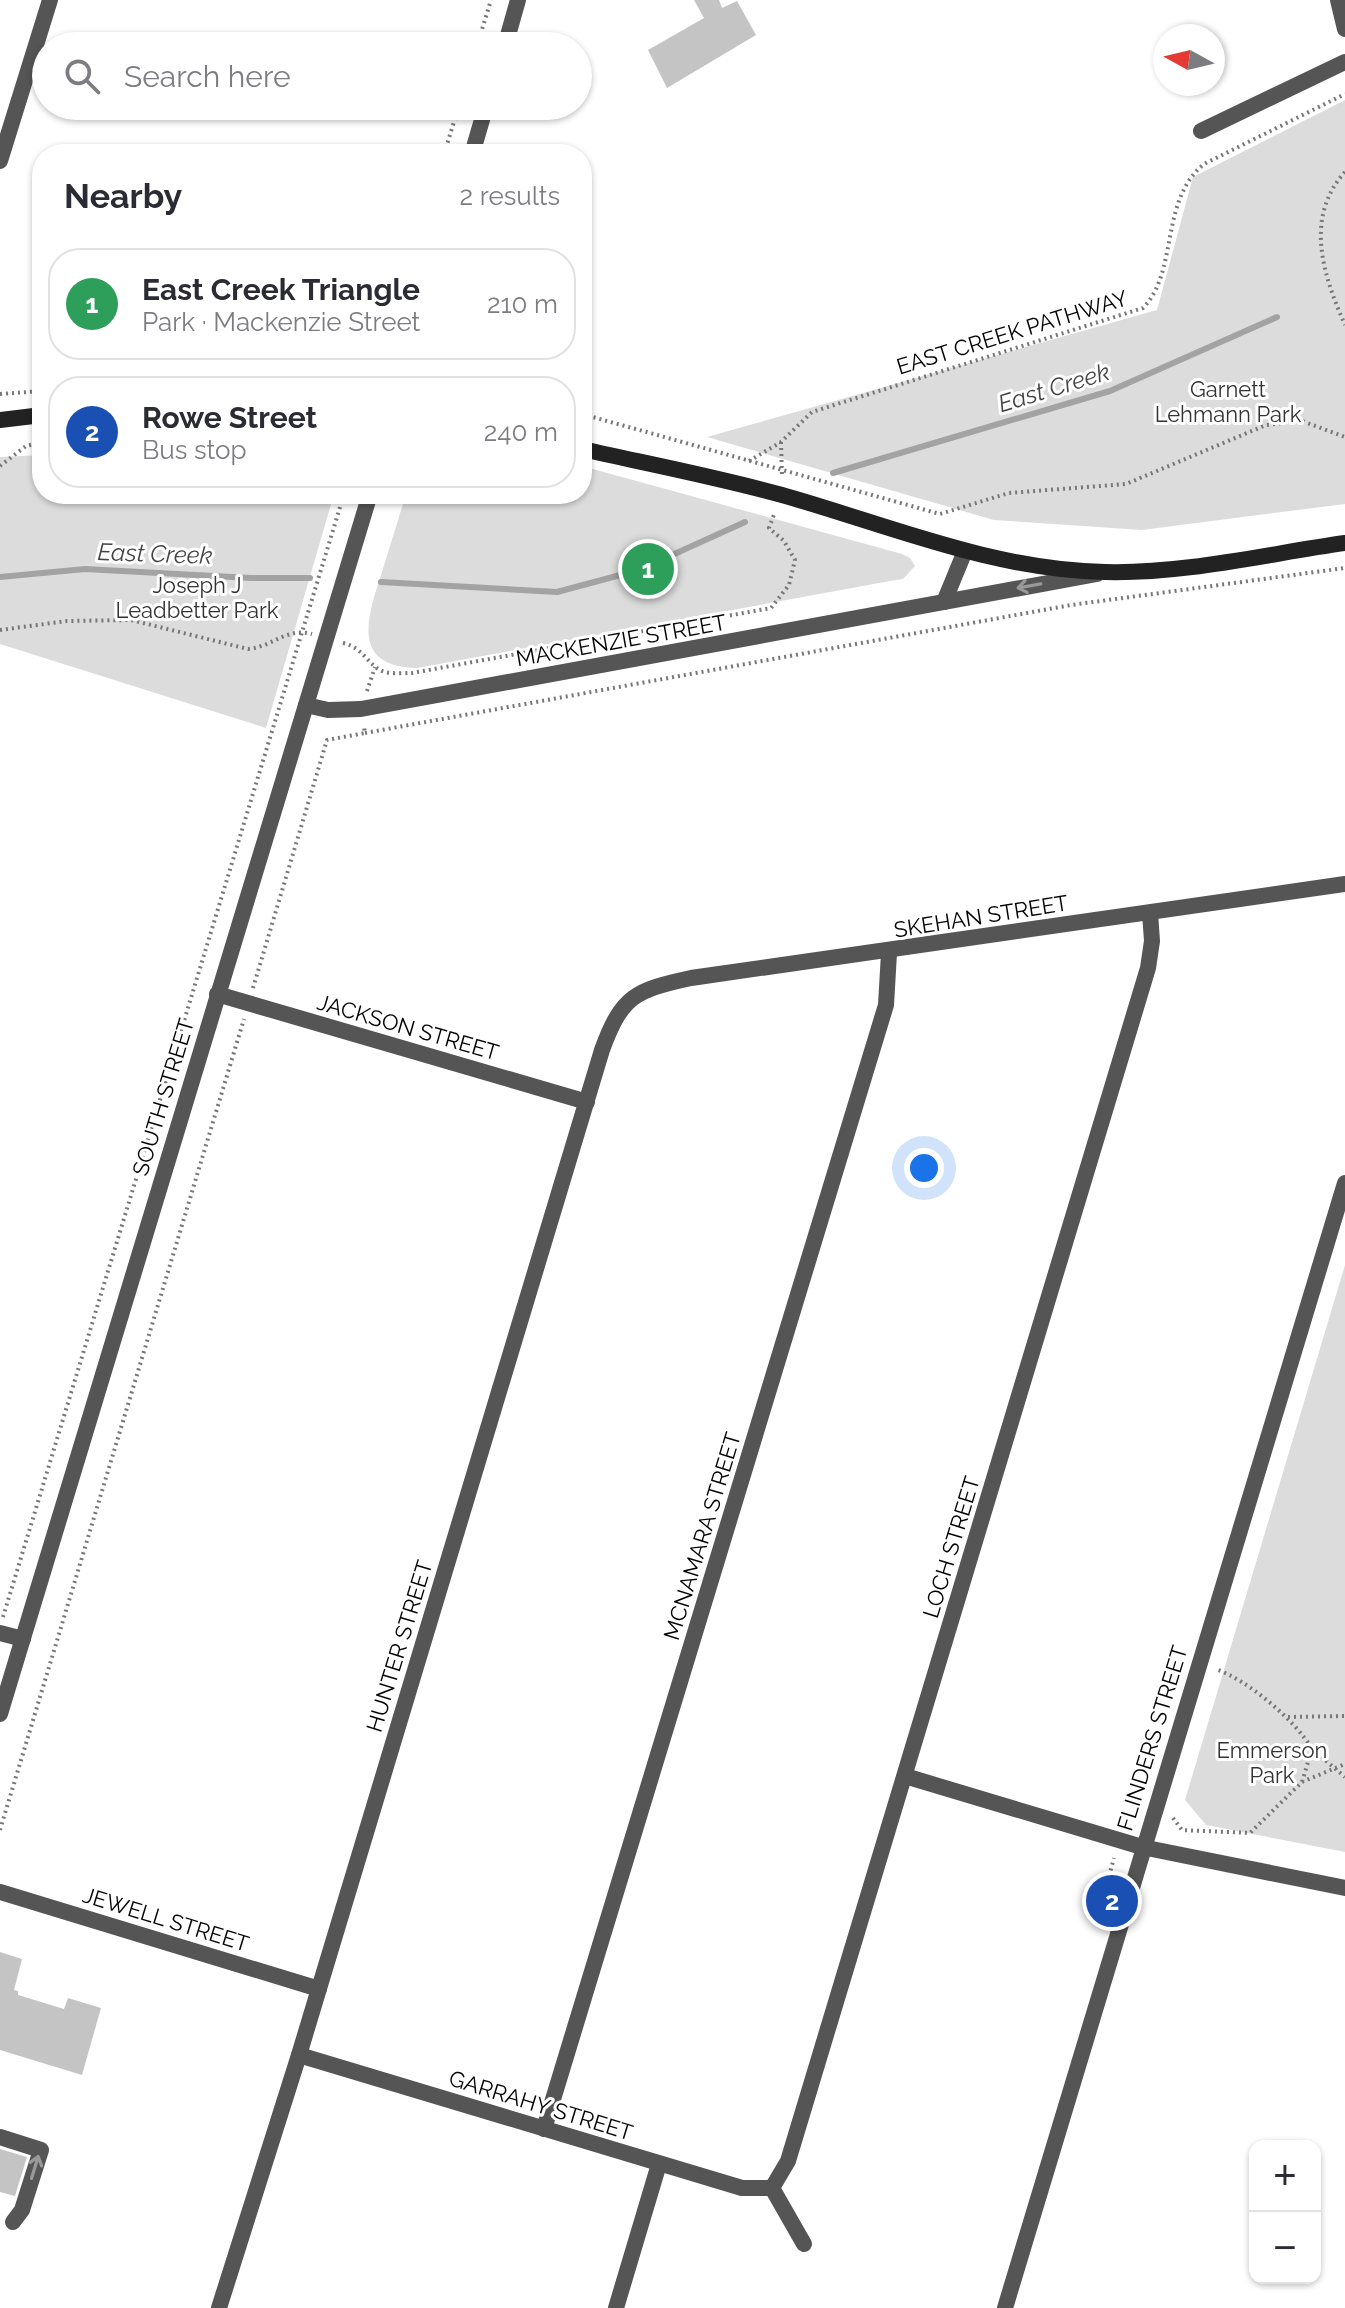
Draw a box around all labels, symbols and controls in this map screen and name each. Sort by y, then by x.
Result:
north arrow [1153,24,1225,96]
search box [32,32,592,120]
icon: search [60,54,104,98]
text: Search here [124,59,291,94]
text: Nearby [64,176,182,216]
text: 2 results [460,181,560,211]
text: East Creek Triangle [142,272,420,307]
street label: EAST CREEK PATHWAY [893,284,1131,380]
text: 1 [86,289,98,319]
text: 210 m [487,289,558,319]
text: Park · Mackenzie Street [142,307,420,337]
water label: East Creek [995,357,1113,418]
park label: Garnett Lehmann Park [1155,376,1302,427]
text: Rowe Street [142,400,317,435]
text: 2 [85,417,99,447]
text: 240 m [484,417,558,447]
text: Bus stop [142,435,247,465]
water label: East Creek [97,537,213,570]
pin: 1 [622,539,674,599]
park label: Joseph J Leadbetter Park [116,572,279,623]
one-way arrow [1017,580,1043,595]
street label: MACKENZIE STREET [514,609,729,671]
street label: SKEHAN STREET [892,889,1070,943]
street label: JACKSON STREET [314,989,502,1066]
street label: SOUTH STREET [127,1015,199,1179]
your location [904,1148,944,1188]
street label: MCNAMARA STREET [658,1428,746,1643]
street label: LOCH STREET [917,1472,985,1621]
street label: HUNTER STREET [361,1557,438,1735]
street label: FLINDERS STREET [1111,1642,1193,1834]
park label: Emmerson Park [1217,1737,1327,1788]
pin: 2 [1086,1871,1138,1931]
street label: JEWELL STREET [80,1881,253,1957]
street label: GARRAHY STREET [446,2065,637,2146]
map controls [1249,2140,1321,2284]
button: + [1249,2140,1321,2212]
one-way arrow [28,2154,43,2180]
button: − [1249,2212,1321,2284]

